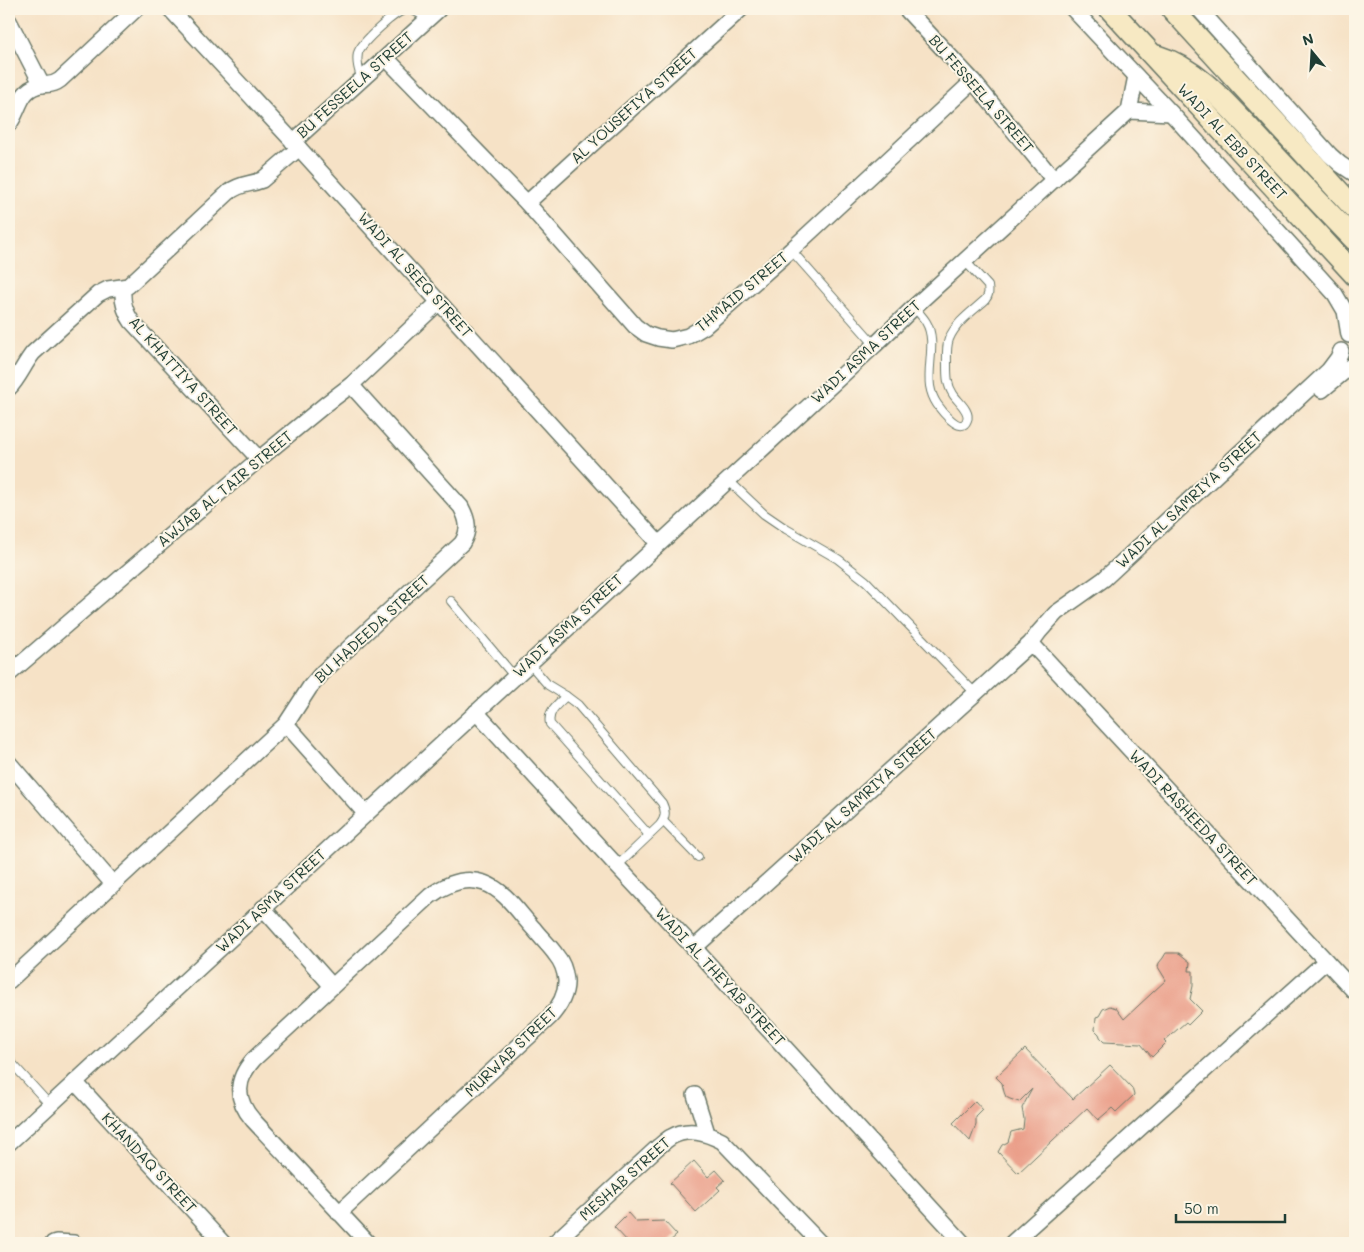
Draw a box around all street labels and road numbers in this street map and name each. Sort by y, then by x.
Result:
street label: BU FESSEELA STREET [292,27,417,142]
street label: BU FESSEELA STREET [925,30,1039,157]
street label: AL YOUSEFIYA STREET [566,43,701,167]
street label: WADI AL EBB STREET [1173,79,1292,204]
street label: WADI AL SEEQ STREET [354,207,478,341]
street label: THMAID STREET [691,247,792,336]
street label: WADI ASMA STREET [806,295,924,407]
street label: AL KHATTIYA STREET [125,312,243,439]
street label: AWJAB AL TAIR STREET [152,426,296,551]
street label: WADI AL SAMRIYA STREET [1111,426,1265,572]
street label: WADI ASMA STREET [508,569,626,681]
street label: BU HADEEDA STREET [310,570,433,687]
street label: WADI AL SAMRIYA STREET [784,724,940,867]
street label: WADI RASHEEDA STREET [1125,745,1262,890]
street label: WADI ASMA STREET [211,844,329,956]
street label: WADI AL THEYAB STREET [651,903,790,1050]
street label: MURWAB STREET [460,1002,561,1101]
street label: KHANDAQ STREET [98,1108,202,1217]
street label: MESHAB STREET [574,1132,674,1225]

